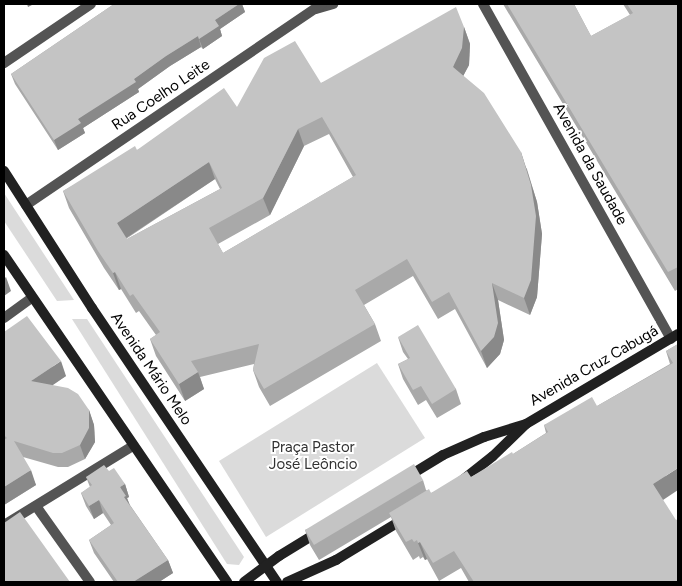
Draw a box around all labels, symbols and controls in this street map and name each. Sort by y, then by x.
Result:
street label: Rua Coelho Leite [109,56,213,134]
street label: Avenida da Saudade [549,100,631,228]
street label: Avenida Mário Melo [107,309,195,429]
street label: Avenida Cruz Cabugá [527,322,661,410]
park label: Praça Pastor José Leôncio [269,438,357,473]

